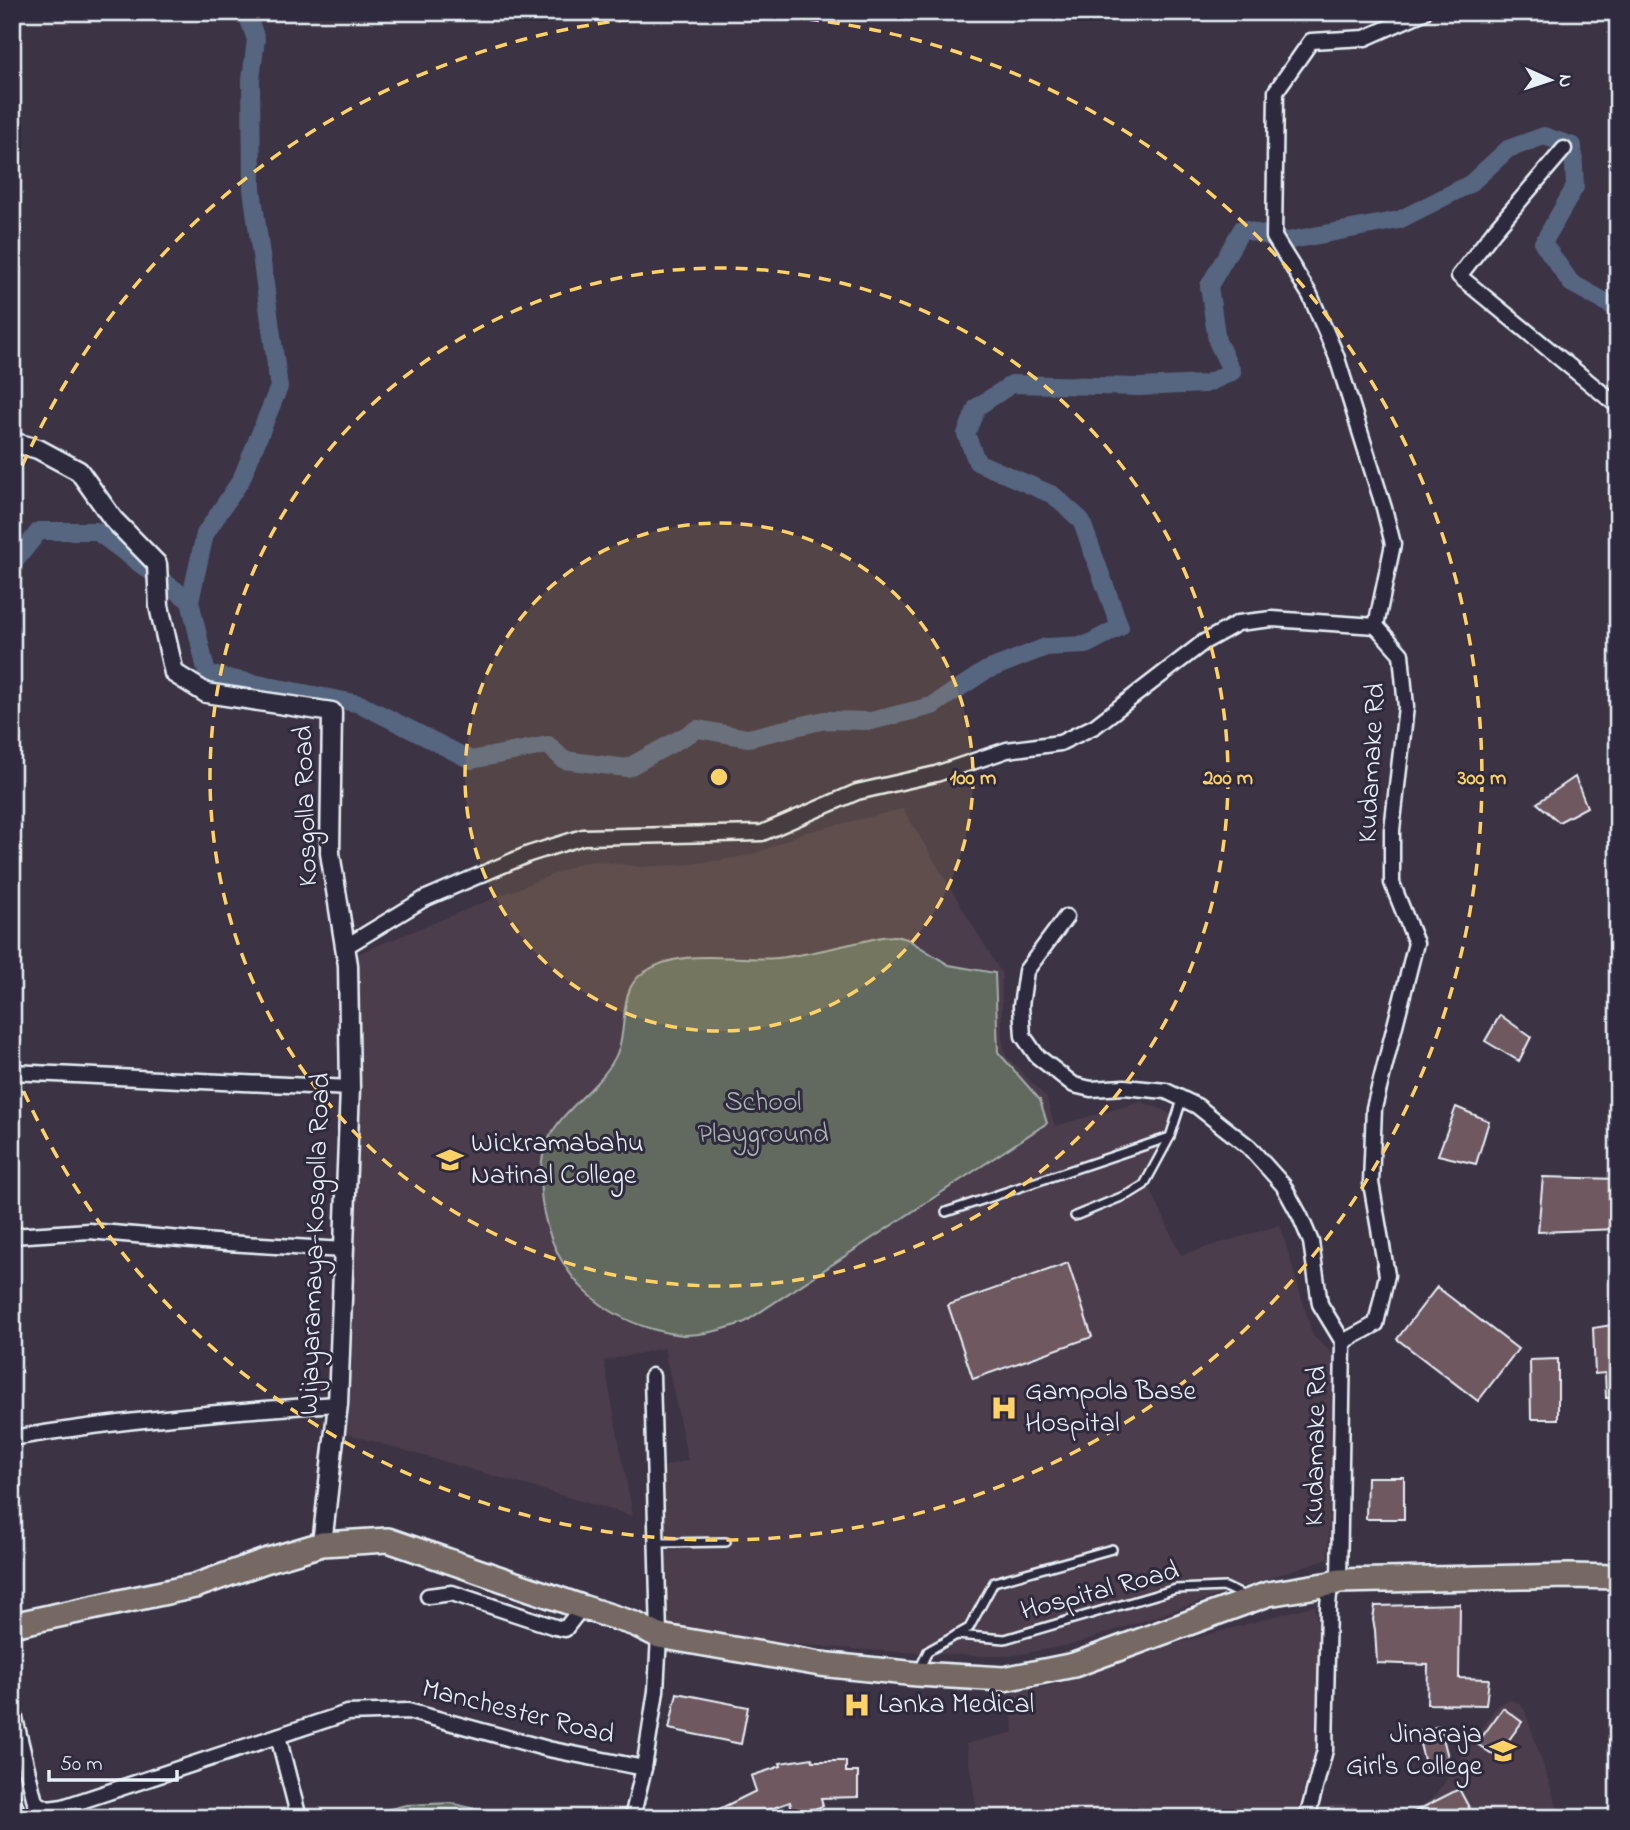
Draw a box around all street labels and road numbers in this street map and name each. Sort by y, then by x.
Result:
street label: Kudamake Rd [1348,682,1398,844]
street label: Kosgolla Road [284,725,330,887]
street label: Wijayaramaya-Kosgolla Road [290,1072,342,1416]
street label: Kudamake Rd [1295,1365,1339,1526]
street label: Hospital Road [1016,1551,1184,1633]
street label: Manchester Road [417,1669,619,1757]

